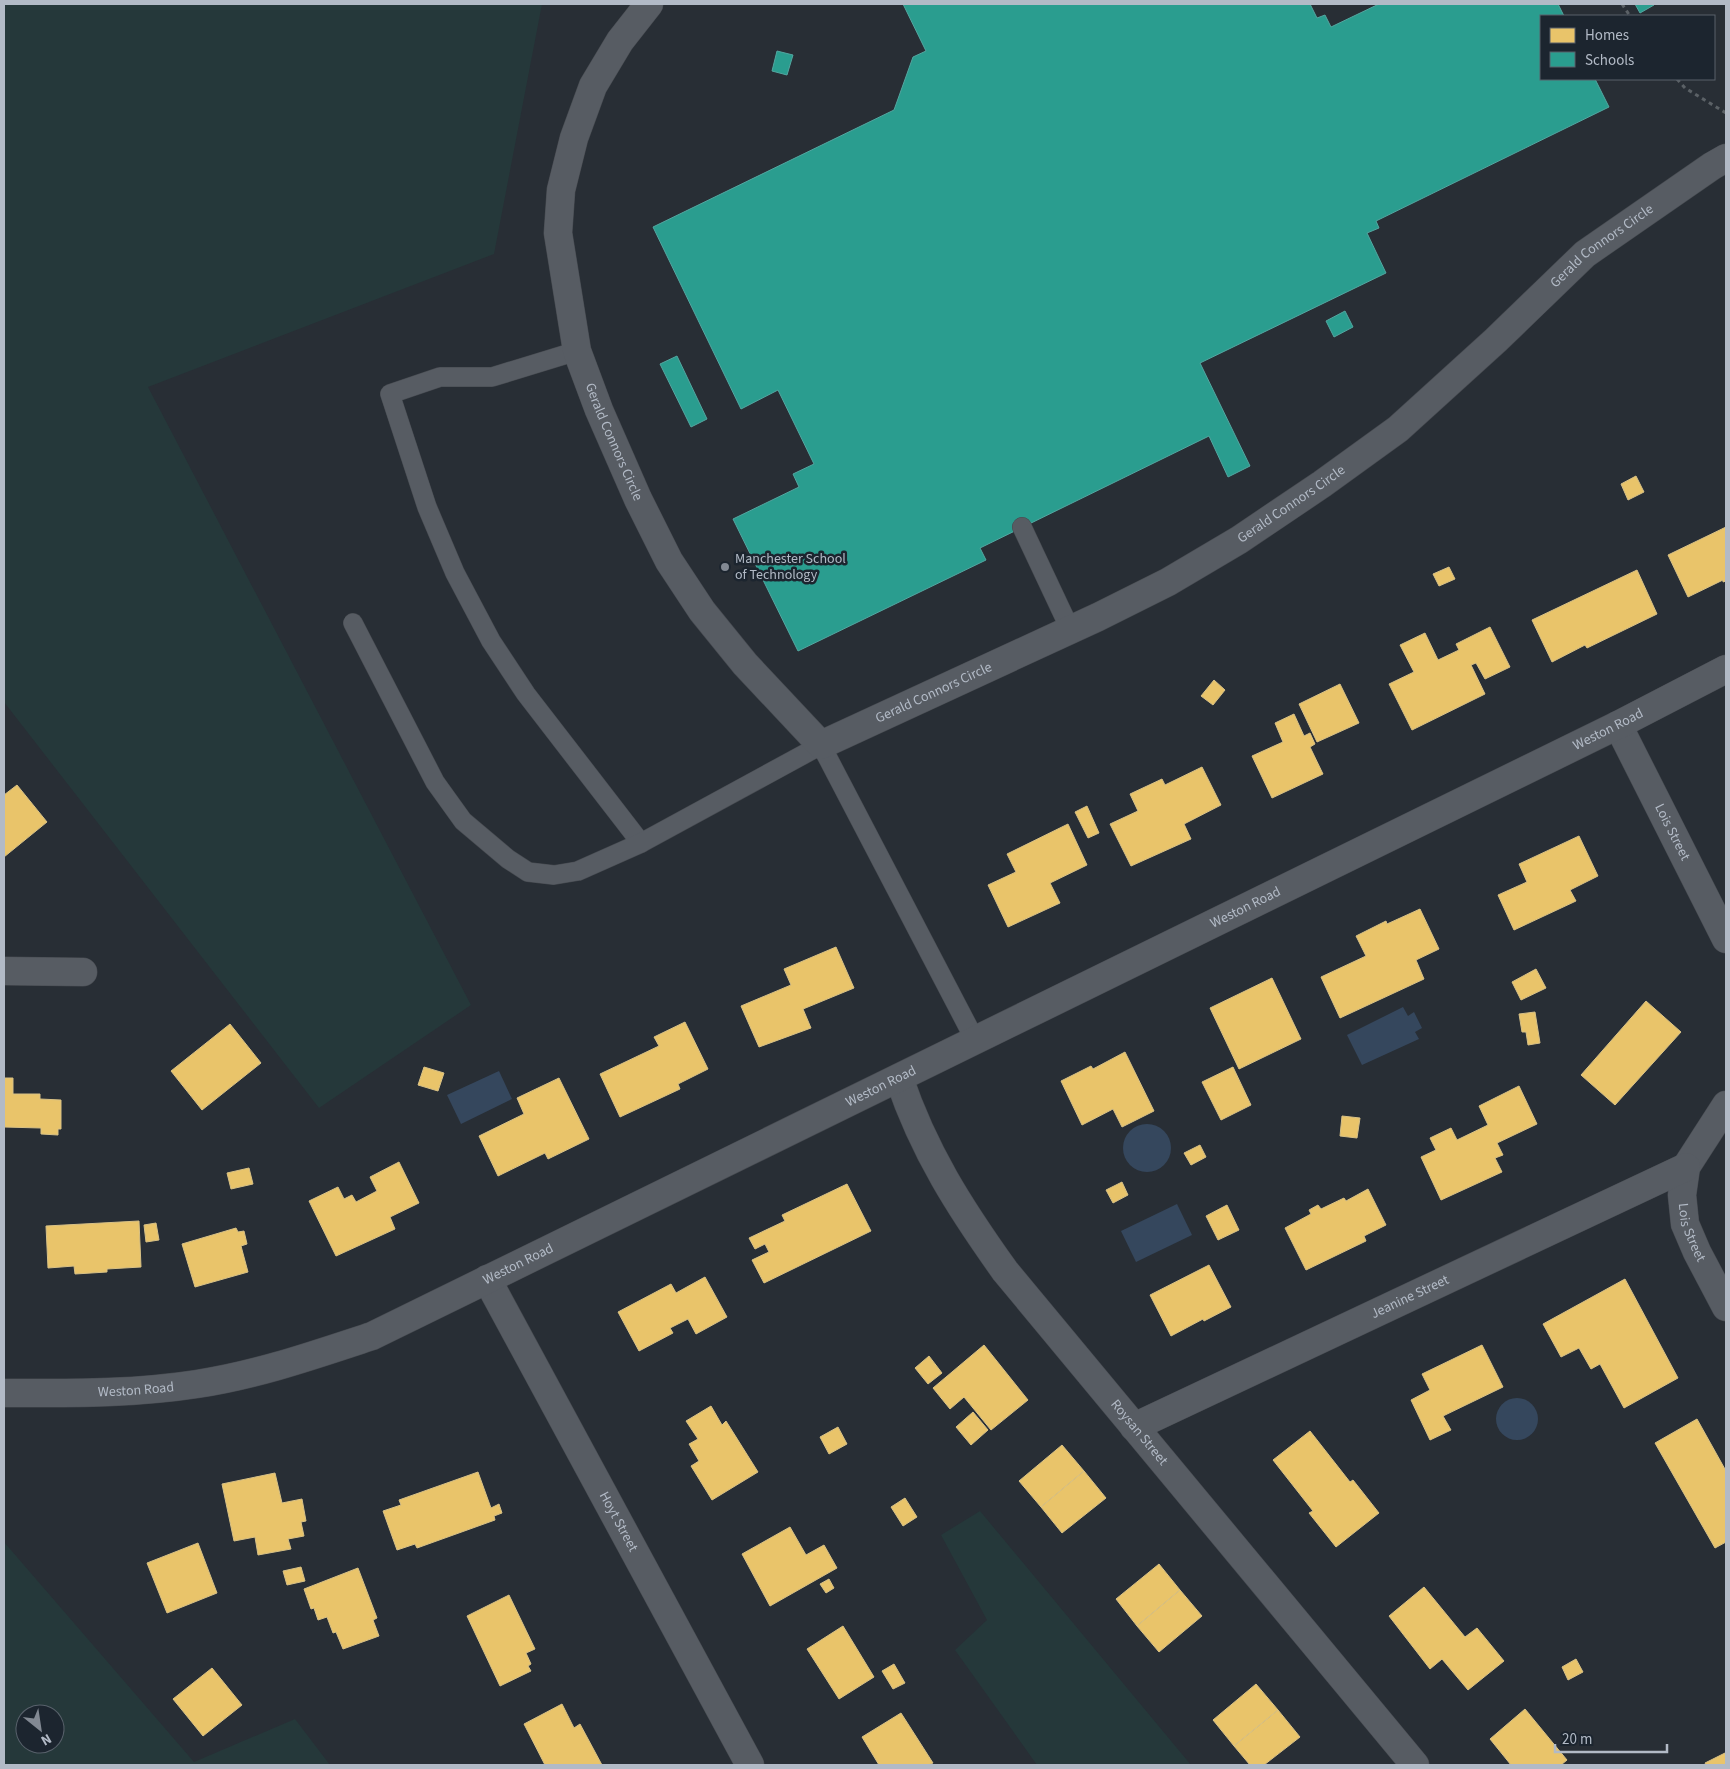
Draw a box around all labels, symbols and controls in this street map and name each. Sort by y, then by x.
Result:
legend [1540,15,1715,80]
text: Homes [1585,25,1629,46]
text: Schools [1585,50,1634,71]
street label: Gerald Connors Circle [1546,199,1658,292]
street label: Gerald Connors Circle [580,380,648,504]
street label: Gerald Connors Circle [1233,460,1349,548]
place label: Manchester School of Technology [735,549,846,585]
marker: Manchester School of Technology [719,561,731,573]
street label: Gerald Connors Circle [872,657,995,728]
street label: Weston Road [1570,704,1647,756]
street label: Lois Street [1649,800,1695,864]
street label: Weston Road [1207,882,1284,933]
street label: Weston Road [842,1061,920,1112]
street label: Lois Street [1673,1202,1711,1266]
street label: Weston Road [480,1239,557,1290]
street label: Jeanine Street [1368,1270,1453,1324]
street label: Weston Road [98,1377,175,1402]
street label: Roysan Street [1106,1395,1173,1470]
street label: Hoyt Street [594,1488,643,1556]
north arrow [15,1704,65,1754]
scale bar [1555,1722,1668,1754]
text: N [37,1728,55,1750]
text: 20 m [1562,1729,1592,1750]

